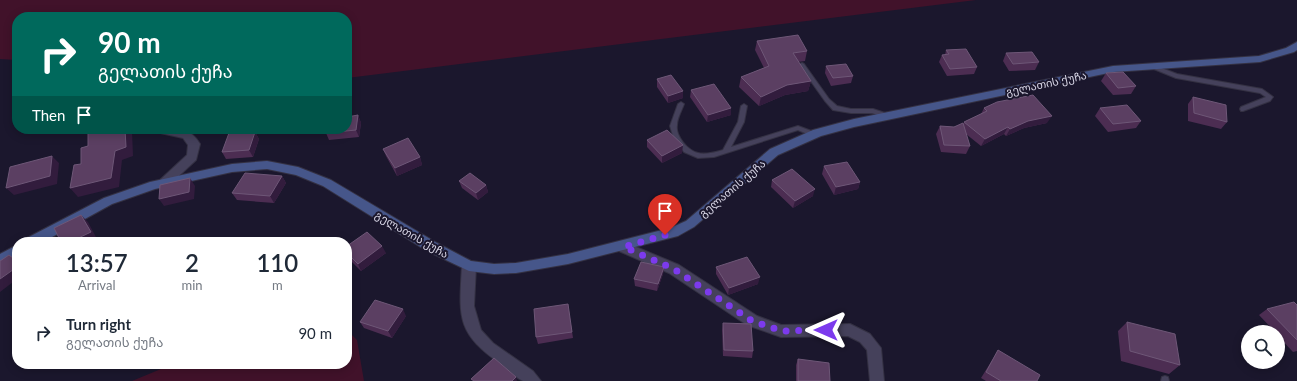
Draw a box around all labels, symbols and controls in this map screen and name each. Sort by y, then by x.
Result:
text: 90 m [98,25,161,59]
icon: right [32,28,84,80]
text: გელათის ქუჩა [98,60,233,82]
street label: გელათის ქუჩა [1004,68,1088,99]
icon: arrive [73,104,95,126]
text: Then [32,106,65,124]
street label: გელათის ქუჩა [696,157,768,220]
pin [648,194,682,235]
icon: arrive [654,200,676,222]
street label: გელათის ქუჩა [373,208,451,261]
text: 13:57 [66,248,128,277]
text: 2 [185,248,199,277]
text: 110 [256,248,298,277]
text: Arrival [78,277,115,293]
text: min [181,277,203,293]
text: m [272,277,283,293]
position arrow [805,309,847,351]
text: Turn right [66,315,131,333]
icon: right [32,322,54,344]
text: 90 m [298,324,332,342]
map controls [1241,325,1285,369]
button: search [1241,325,1285,369]
text: გელათის ქუჩა [66,334,163,350]

